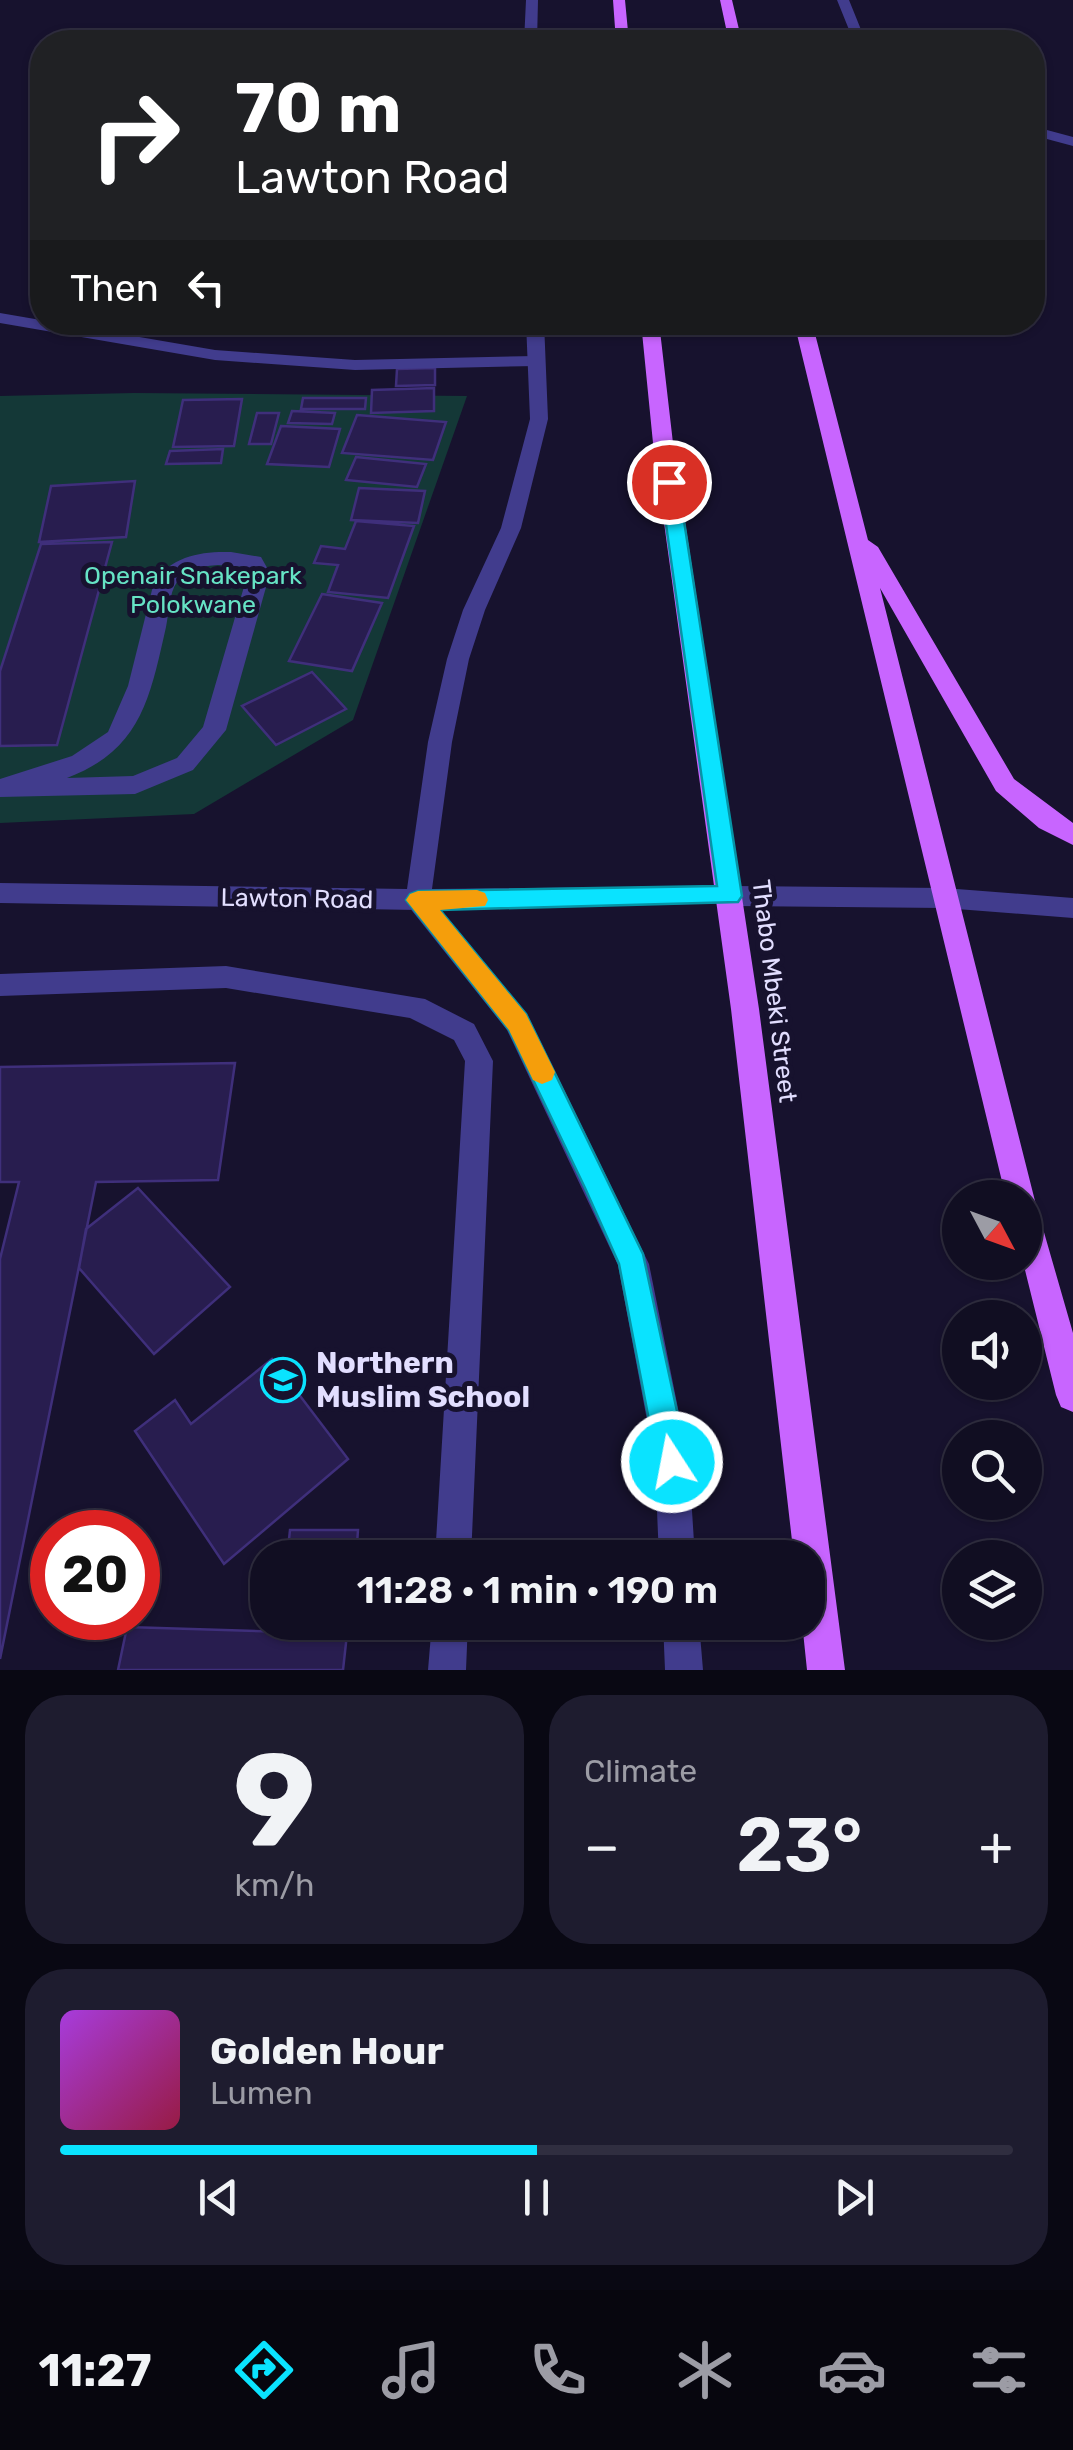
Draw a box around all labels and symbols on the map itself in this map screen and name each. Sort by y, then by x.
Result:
pin [627,440,712,525]
park label: Openair Snakepark Polokwane [84,561,302,619]
street label: Thabo Mbeki Street [746,878,803,1104]
street label: Lawton Road [220,883,373,914]
north arrow [942,1180,1042,1280]
place label: Northern Muslim School [316,1345,530,1415]
school or university icon: Northern Muslim School [260,1357,306,1403]
position arrow [620,1410,724,1514]
speed limit sign: 20 [30,1510,160,1640]

